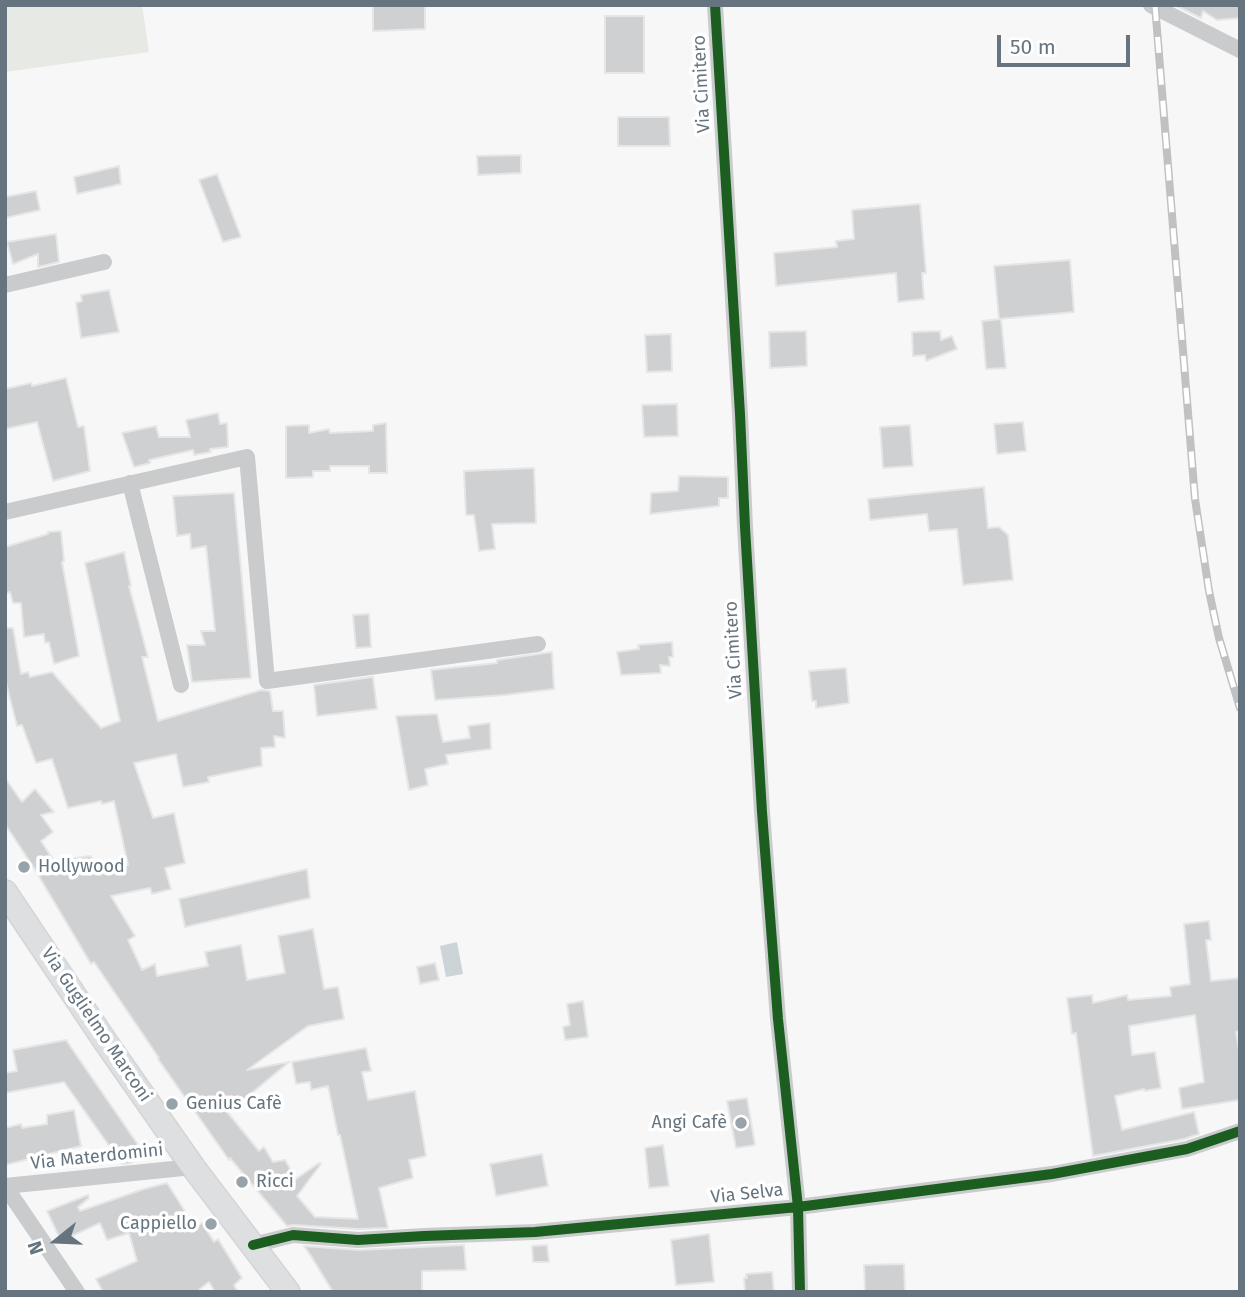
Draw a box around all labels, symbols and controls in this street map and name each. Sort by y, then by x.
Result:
scale bar [1000,21,1133,65]
street label: Via Cimitero [689,34,715,134]
text: 50 m [1010,34,1056,60]
street label: Via Cimitero [721,600,747,700]
place label: Hollywood [38,856,125,878]
marker: Hollywood [16,859,32,875]
street label: Via Guglielmo Marconi [36,944,156,1106]
place label: Genius Cafè [186,1093,282,1115]
marker: Genius Cafè [164,1096,180,1112]
place label: Angi Cafè [652,1112,727,1134]
marker: Angi Cafè [733,1115,749,1131]
street label: Via Materdomini [30,1139,164,1175]
place label: Ricci [256,1171,294,1193]
marker: Ricci [234,1174,250,1190]
street label: Via Selva [710,1179,784,1209]
north arrow [21,1206,91,1276]
place label: Cappiello [120,1213,197,1235]
marker: Cappiello [203,1216,219,1232]
text: N [23,1238,48,1257]

